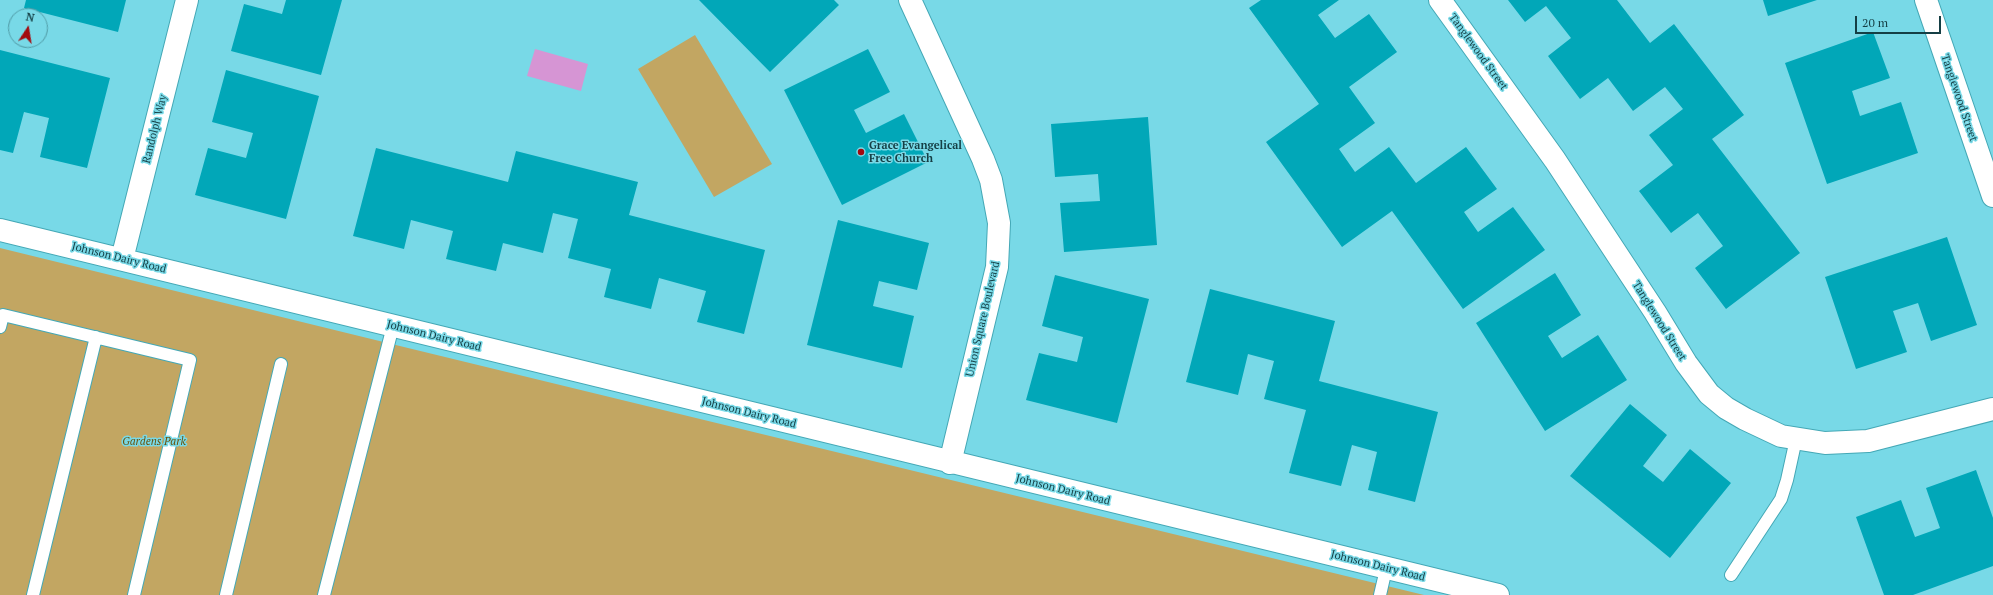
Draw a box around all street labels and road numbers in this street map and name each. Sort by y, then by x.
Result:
street label: Tanglewood Street [1446,11,1510,93]
street label: Tanglewood Street [1938,53,1980,143]
street label: Randolph Way [140,93,170,165]
street label: Johnson Dairy Road [70,240,168,276]
street label: Union Square Boulevard [963,260,1003,378]
street label: Tanglewood Street [1629,279,1689,363]
street label: Johnson Dairy Road [385,318,483,354]
street label: Johnson Dairy Road [700,395,798,431]
street label: Johnson Dairy Road [1014,472,1112,508]
street label: Johnson Dairy Road [1329,548,1427,584]

